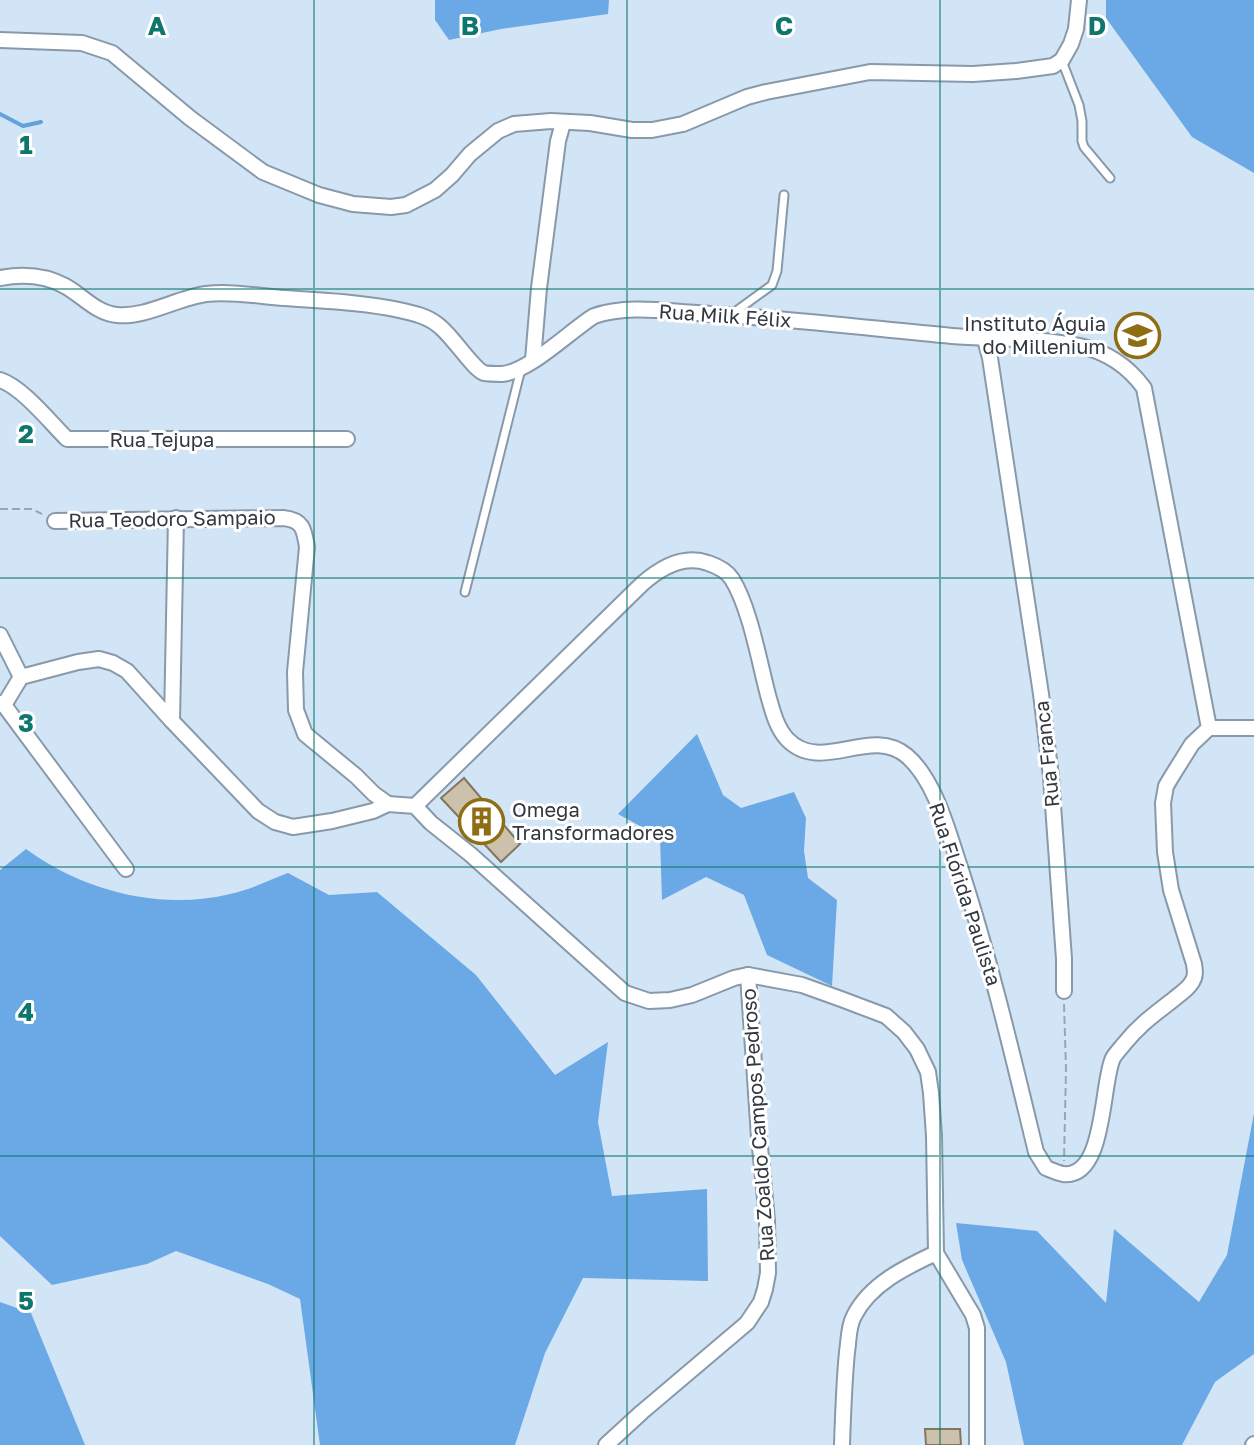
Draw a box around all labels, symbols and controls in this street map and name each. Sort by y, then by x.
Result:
text: A [148,10,167,41]
text: B [461,10,479,41]
text: C [775,10,793,41]
text: D [1088,10,1106,41]
text: 1 [19,129,33,160]
street label: Rua Milk Félix [658,298,792,332]
place label: Instituto Águia do Millenium [964,311,1106,358]
school or university icon: Instituto Águia do Millenium [1113,311,1161,359]
text: 2 [18,418,34,449]
street label: Rua Tejupa [110,427,214,451]
street label: Rua Teodoro Sampaio [68,504,276,532]
street label: Rua Franca [1028,700,1064,809]
text: 3 [18,707,34,738]
building icon: Omega Transformadores [457,797,505,845]
place label: Omega Transformadores [512,797,674,844]
street label: Rua Flórida Paulista [925,799,1007,988]
street label: Rua Zoaldo Campos Pedroso [735,988,779,1262]
text: 4 [18,996,34,1027]
text: 5 [18,1285,34,1316]

